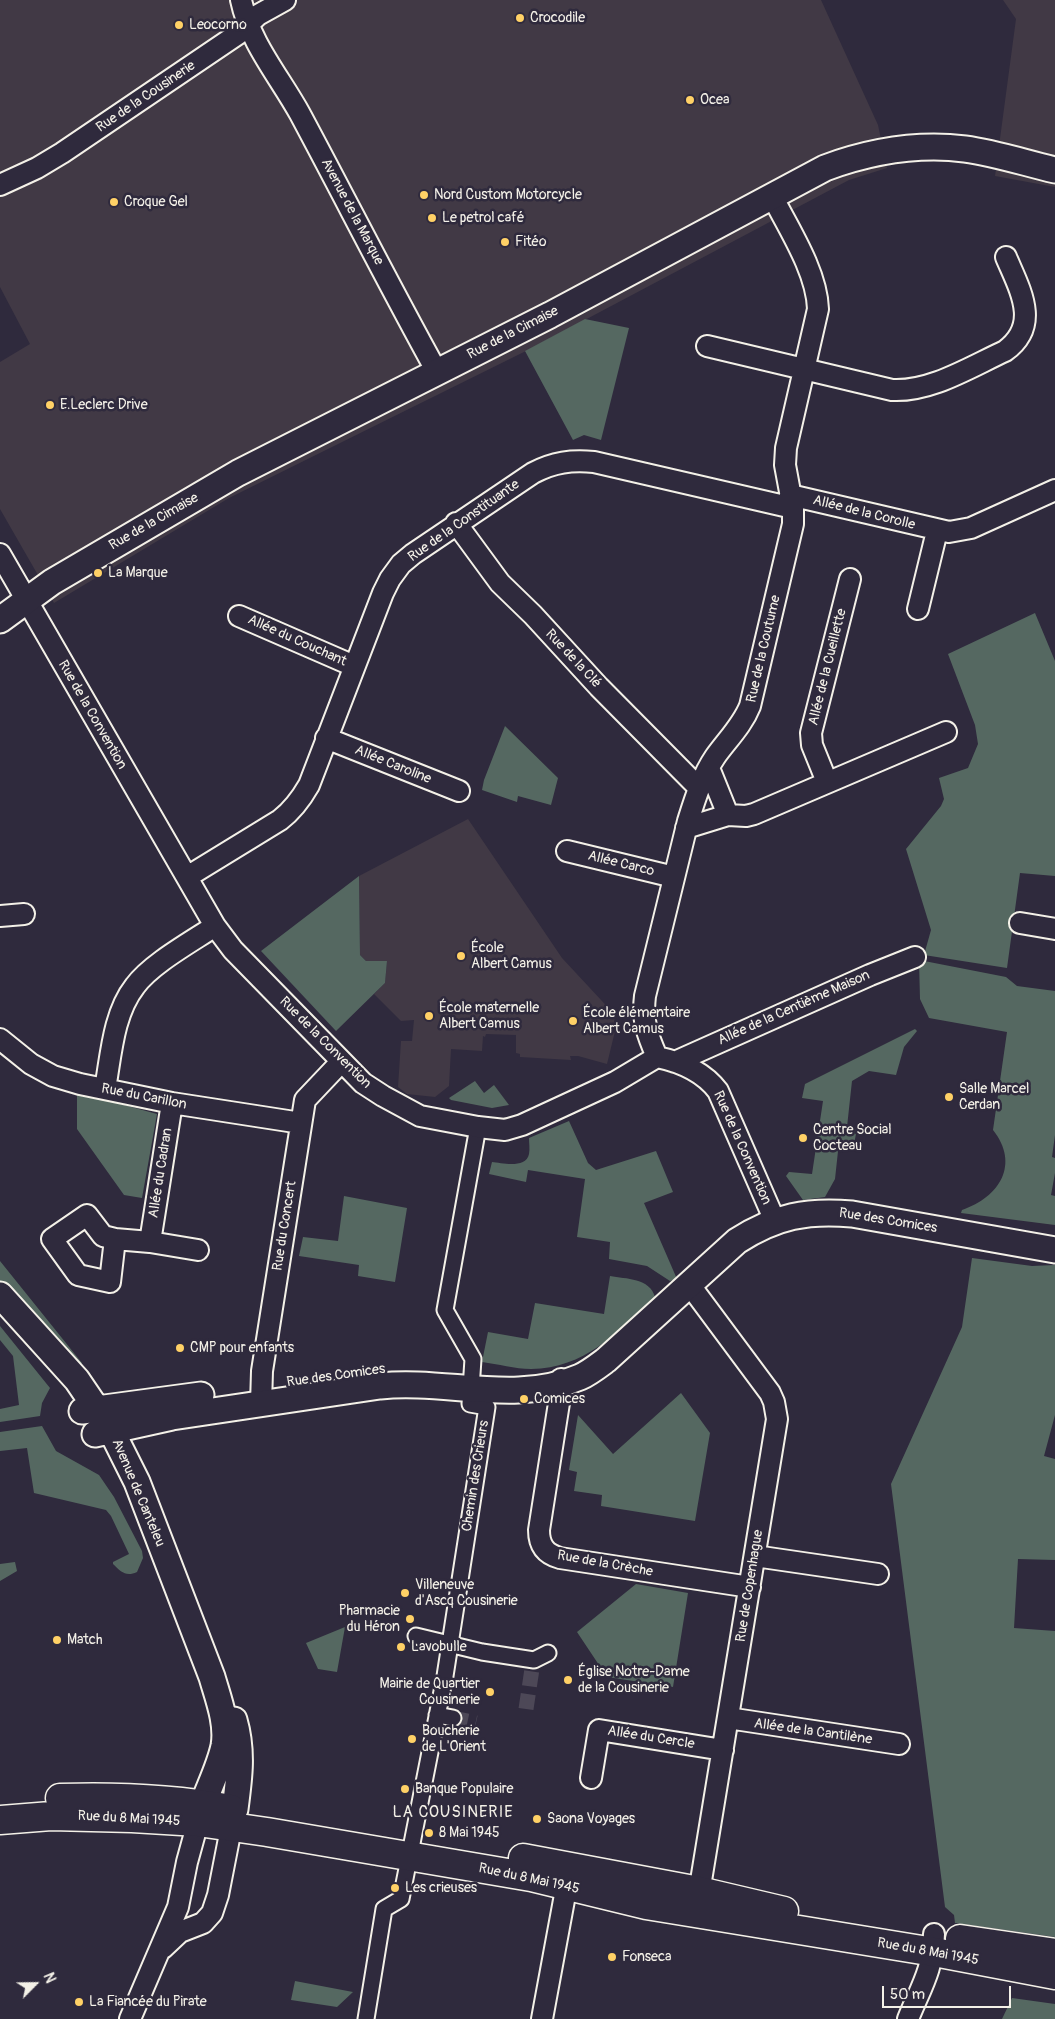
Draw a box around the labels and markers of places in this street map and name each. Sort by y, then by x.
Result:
place label: Crocodile [530,10,585,26]
marker: Crocodile [514,12,526,24]
place label: Leocorno [189,17,247,33]
marker: Leocorno [173,19,185,31]
place label: Ocea [700,92,729,108]
marker: Ocea [684,94,696,106]
place label: Nord Custom Motorcycle [434,187,582,203]
marker: Nord Custom Motorcycle [418,189,430,201]
place label: Croque Gel [124,194,188,210]
marker: Croque Gel [108,196,120,208]
place label: Le petrol café [442,210,524,226]
marker: Le petrol café [426,212,438,224]
place label: Fitéo [515,234,547,250]
marker: Fitéo [499,236,511,248]
place label: E.Leclerc Drive [60,397,148,413]
marker: E.Leclerc Drive [44,399,56,411]
place label: La Marque [108,565,168,581]
marker: La Marque [92,567,104,579]
place label: École Albert Camus [471,940,552,972]
marker: École Albert Camus [455,950,467,962]
place label: École maternelle Albert Camus [439,1000,539,1032]
place label: École élémentaire Albert Camus [583,1005,690,1038]
marker: École maternelle Albert Camus [423,1010,435,1022]
marker: École élémentaire Albert Camus [567,1015,579,1027]
place label: Salle Marcel Cerdan [959,1081,1029,1114]
marker: Salle Marcel Cerdan [943,1091,955,1103]
place label: Centre Social Cocteau [813,1122,891,1154]
marker: Centre Social Cocteau [797,1132,809,1144]
place label: CMP pour enfants [190,1340,294,1356]
marker: CMP pour enfants [174,1342,186,1354]
place label: Comices [534,1391,585,1407]
marker: Comices [518,1393,530,1405]
place label: Villeneuve d'Ascq Cousinerie [415,1577,518,1610]
marker: Villeneuve d'Ascq Cousinerie [399,1587,411,1599]
place label: Pharmacie du Héron [339,1603,400,1635]
marker: Pharmacie du Héron [404,1613,416,1625]
place label: Match [67,1632,102,1648]
marker: Match [51,1634,63,1646]
place label: Lavobulle [411,1639,467,1655]
marker: Lavobulle [395,1641,407,1653]
place label: Église Notre-Dame de la Cousinerie [578,1664,690,1696]
marker: Église Notre-Dame de la Cousinerie [562,1674,574,1686]
place label: Mairie de Quartier Cousinerie [379,1676,480,1708]
marker: Mairie de Quartier Cousinerie [484,1686,496,1698]
place label: Boucherie de L'Orient [422,1723,486,1755]
marker: Boucherie de L'Orient [406,1733,418,1745]
place label: Banque Populaire [415,1781,513,1797]
marker: Banque Populaire [399,1783,411,1795]
place label: Saona Voyages [547,1811,635,1827]
marker: Saona Voyages [531,1813,543,1825]
place label: 8 Mai 1945 [439,1825,500,1841]
marker: 8 Mai 1945 [423,1827,435,1839]
place label: Les crieuses [405,1880,477,1896]
marker: Les crieuses [389,1882,401,1894]
place label: Fonseca [622,1949,672,1965]
marker: Fonseca [606,1951,618,1963]
place label: La Fiancée du Pirate [89,1994,207,2010]
marker: La Fiancée du Pirate [73,1996,85,2008]

